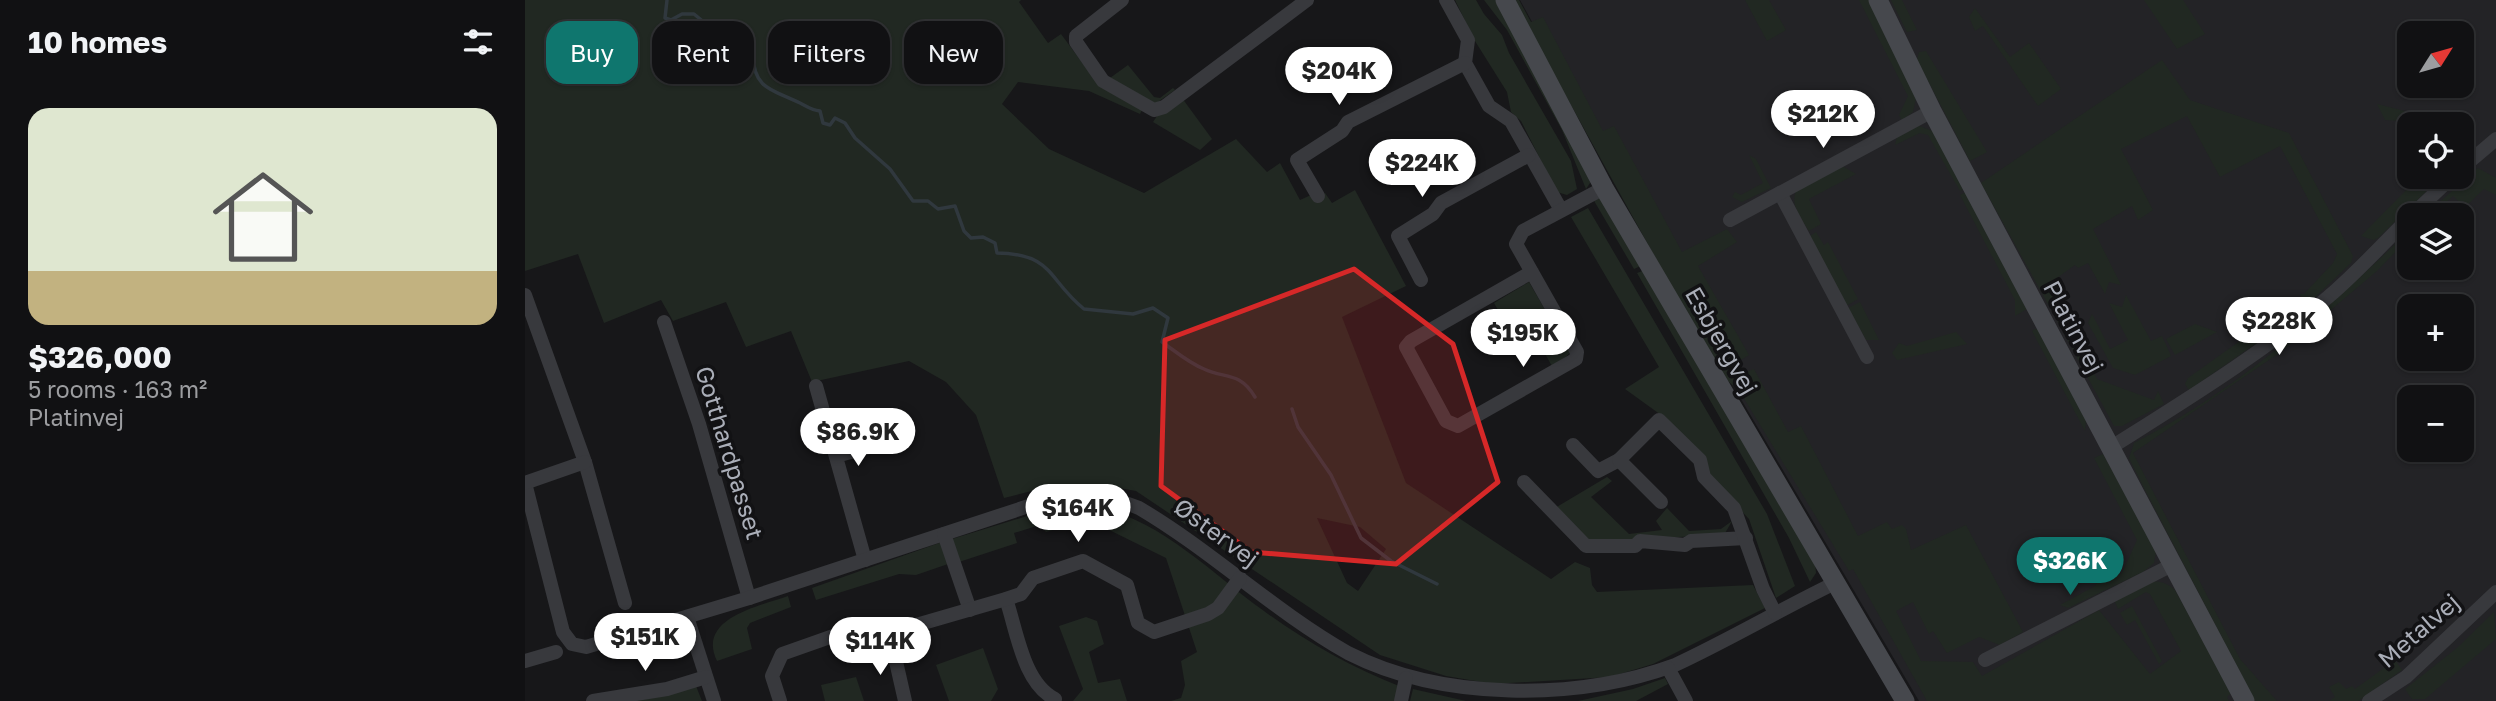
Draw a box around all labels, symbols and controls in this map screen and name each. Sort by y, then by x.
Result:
chip: Buy [546,21,638,84]
chip: Rent [652,21,754,84]
chip: Filters [768,21,890,84]
chip: New [904,21,1003,84]
north arrow [2397,21,2475,98]
map controls [2397,21,2474,462]
icon: filters [459,23,497,61]
text: 10 homes [28,24,167,60]
pin: $204K [1290,48,1388,107]
text: $204K [1301,56,1377,84]
pin: $212K [1774,90,1872,150]
text: $212K [1787,99,1859,127]
button: locate [2397,112,2474,189]
pin: $224K [1373,140,1471,199]
text: $224K [1385,148,1459,176]
icon: home [200,154,326,280]
button: layers [2397,203,2474,280]
street label: Platinvej [2038,275,2111,377]
street label: Esbjergvej [1680,281,1765,399]
button: + [2397,294,2474,371]
pin: $228K [2230,298,2328,357]
text: $228K [2242,306,2316,334]
pin: $195K [1474,310,1572,369]
text: $195K [1487,318,1559,346]
text: $326,000 [28,339,172,375]
street label: Gotthardpasset [690,362,771,543]
text: 5 rooms · 163 m² [28,375,207,403]
button: − [2397,385,2474,462]
text: Platinvej [28,403,124,431]
pin: $86.9K [801,408,915,468]
text: $86.9K [816,417,900,445]
pin: $164K [1029,484,1127,544]
street label: Østervej [1169,491,1265,572]
text: $164K [1042,493,1114,521]
pin: $326K [2021,538,2119,597]
text: $326K [2033,546,2107,574]
street label: Metalvej [2371,587,2465,673]
pin: $151K [596,614,694,673]
pin: $114K [831,618,929,677]
text: $151K [610,622,680,650]
text: $114K [845,626,915,654]

